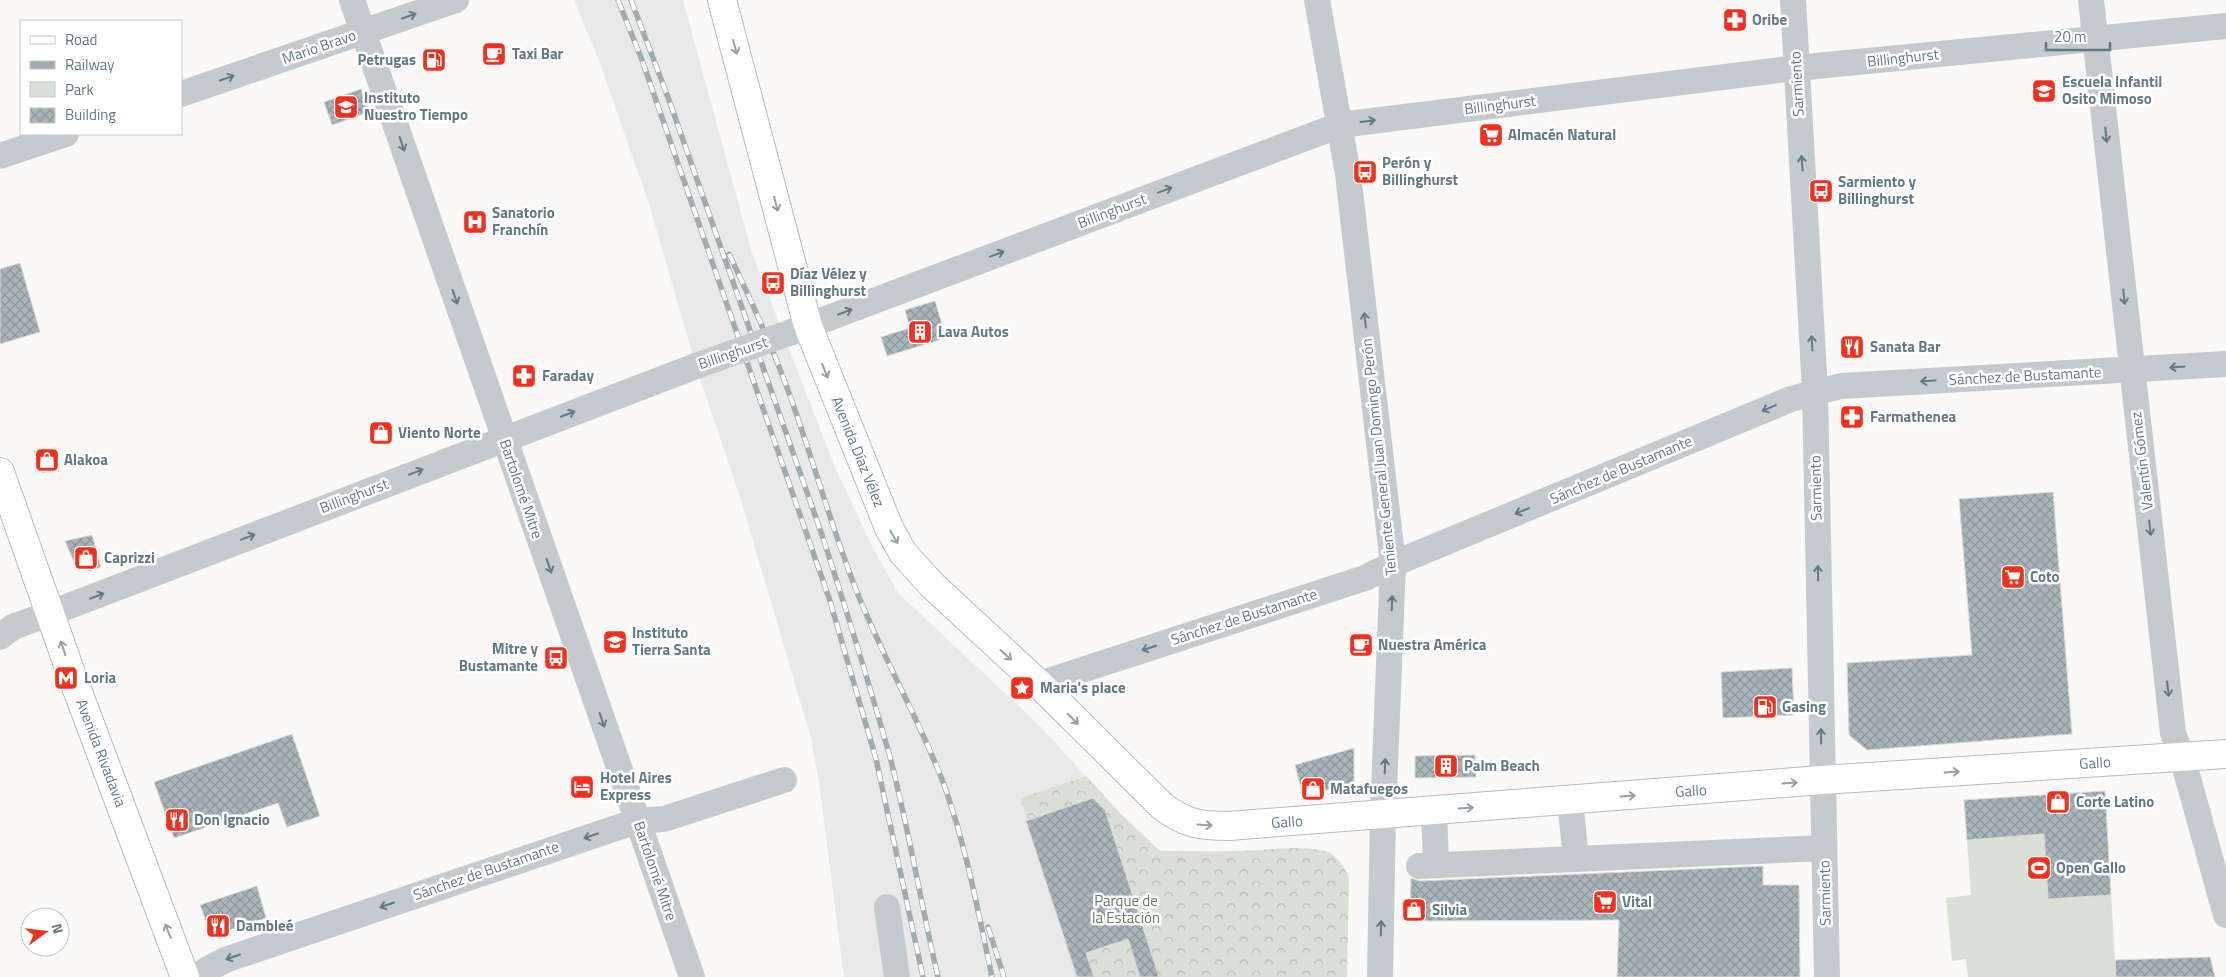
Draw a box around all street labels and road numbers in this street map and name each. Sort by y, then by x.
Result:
street label: Mario Bravo [279,23,359,70]
street label: Billinghurst [1866,42,1941,73]
street label: Sarmiento [1783,51,1810,117]
street label: Billinghurst [1463,89,1538,120]
street label: Billinghurst [1074,187,1150,234]
street label: Billinghurst [695,330,771,375]
street label: Teniente General Juan Domingo Perón [1355,337,1402,577]
street label: Sánchez de Bustamante [1948,360,2102,391]
street label: Avenida Díaz Vélez [826,393,891,511]
street label: Valentín Gómez [2124,410,2159,512]
street label: Sánchez de Bustamante [1546,429,1696,510]
street label: Bartolomé Mitre [494,436,549,542]
street label: Sarmiento [1803,455,1828,521]
street label: Billinghurst [316,472,392,519]
street label: Sánchez de Bustamante [1168,582,1320,651]
street label: Avenida Rivadavia [70,696,133,811]
street label: Gallo [2078,750,2112,775]
street label: Gallo [1674,778,1708,803]
street label: Gallo [1270,809,1304,834]
street label: Bartolomé Mitre [628,818,683,924]
street label: Sánchez de Bustamante [410,835,562,906]
street label: Sarmiento [1812,860,1837,926]

